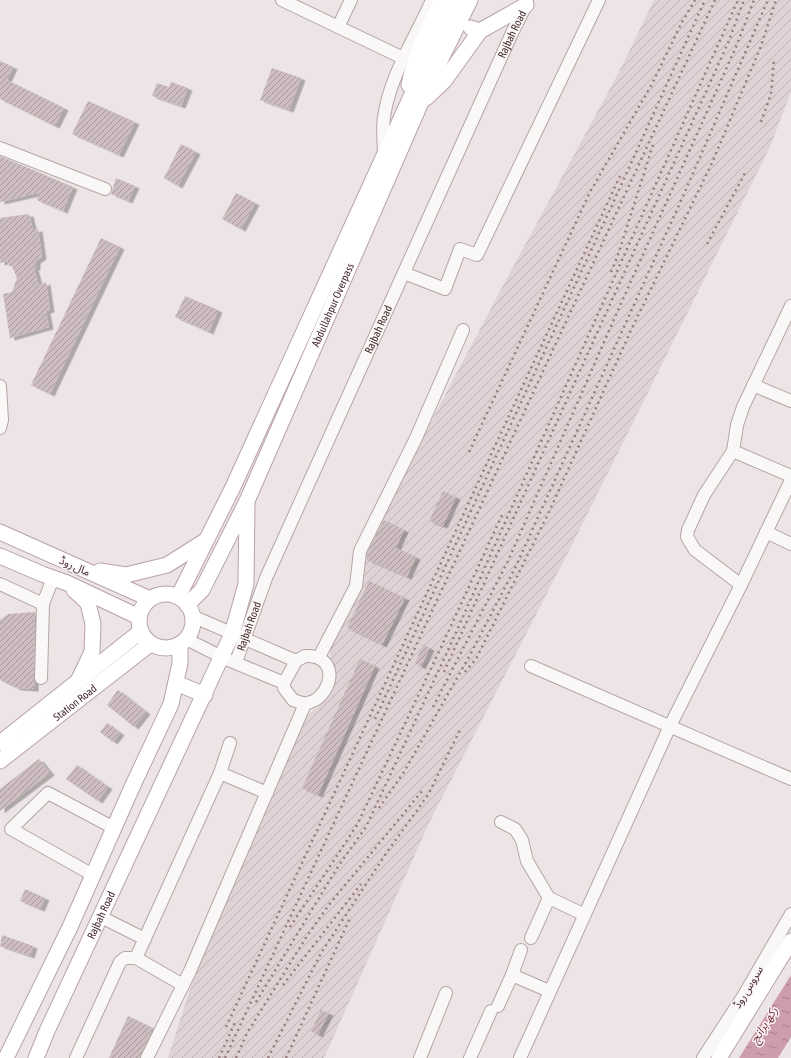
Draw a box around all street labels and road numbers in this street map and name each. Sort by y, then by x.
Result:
street label: Rajbah Road [495,8,528,60]
street label: Abdullahpur Overpass [309,261,356,348]
street label: Rajbah Road [362,303,394,355]
street label: مال روڈ [57,554,93,579]
street label: Rajbah Road [234,600,263,652]
street label: Station Road [51,682,99,723]
street label: Rajbah Road [85,889,117,941]
street label: سروس روڈ [731,963,766,1011]

